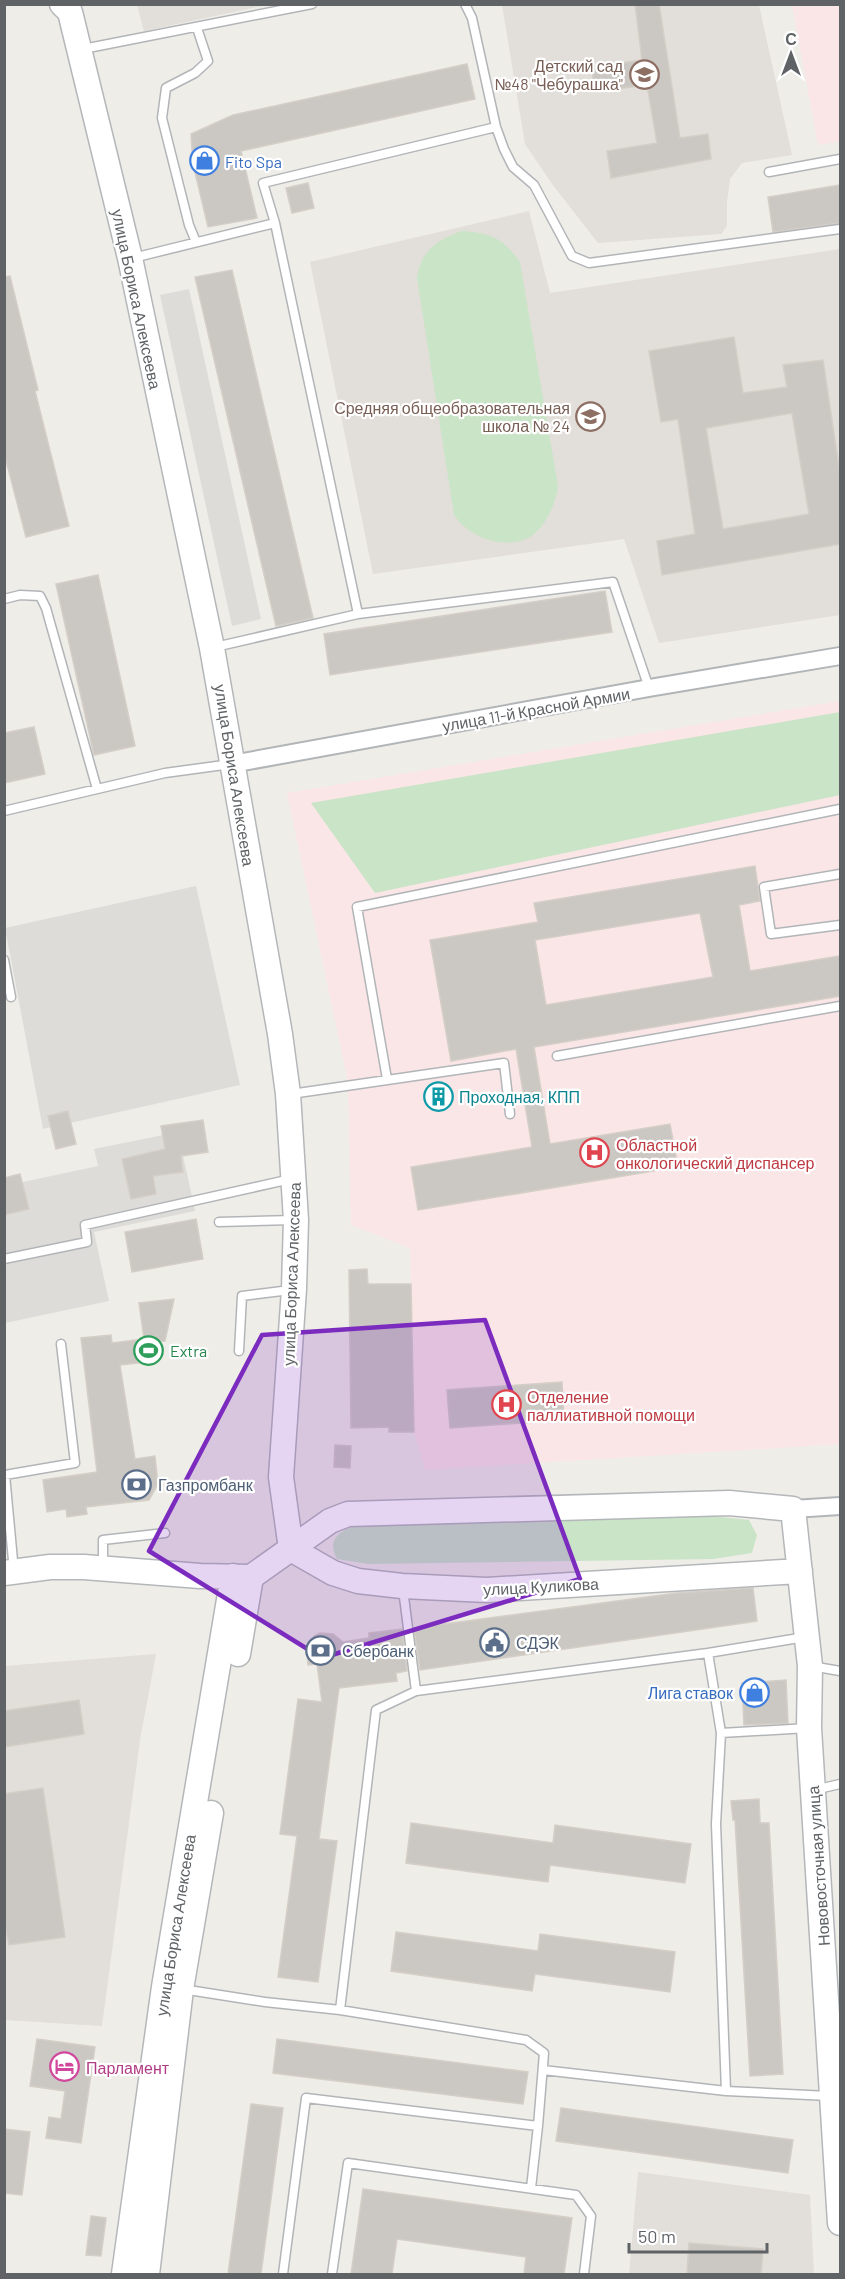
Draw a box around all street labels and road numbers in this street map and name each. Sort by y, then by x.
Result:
street label: улица Бориса Алексеева [109,207,165,391]
street label: улица Бориса Алексеева [211,683,259,867]
street label: улица 11-й Красной Армии [441,683,631,735]
street label: улица Бориса Алексеева [278,1182,304,1366]
street label: улица Куликова [483,1573,599,1599]
street label: Нововосточная улица [803,1785,833,1947]
street label: улица Бориса Алексеева [151,1833,199,2017]

